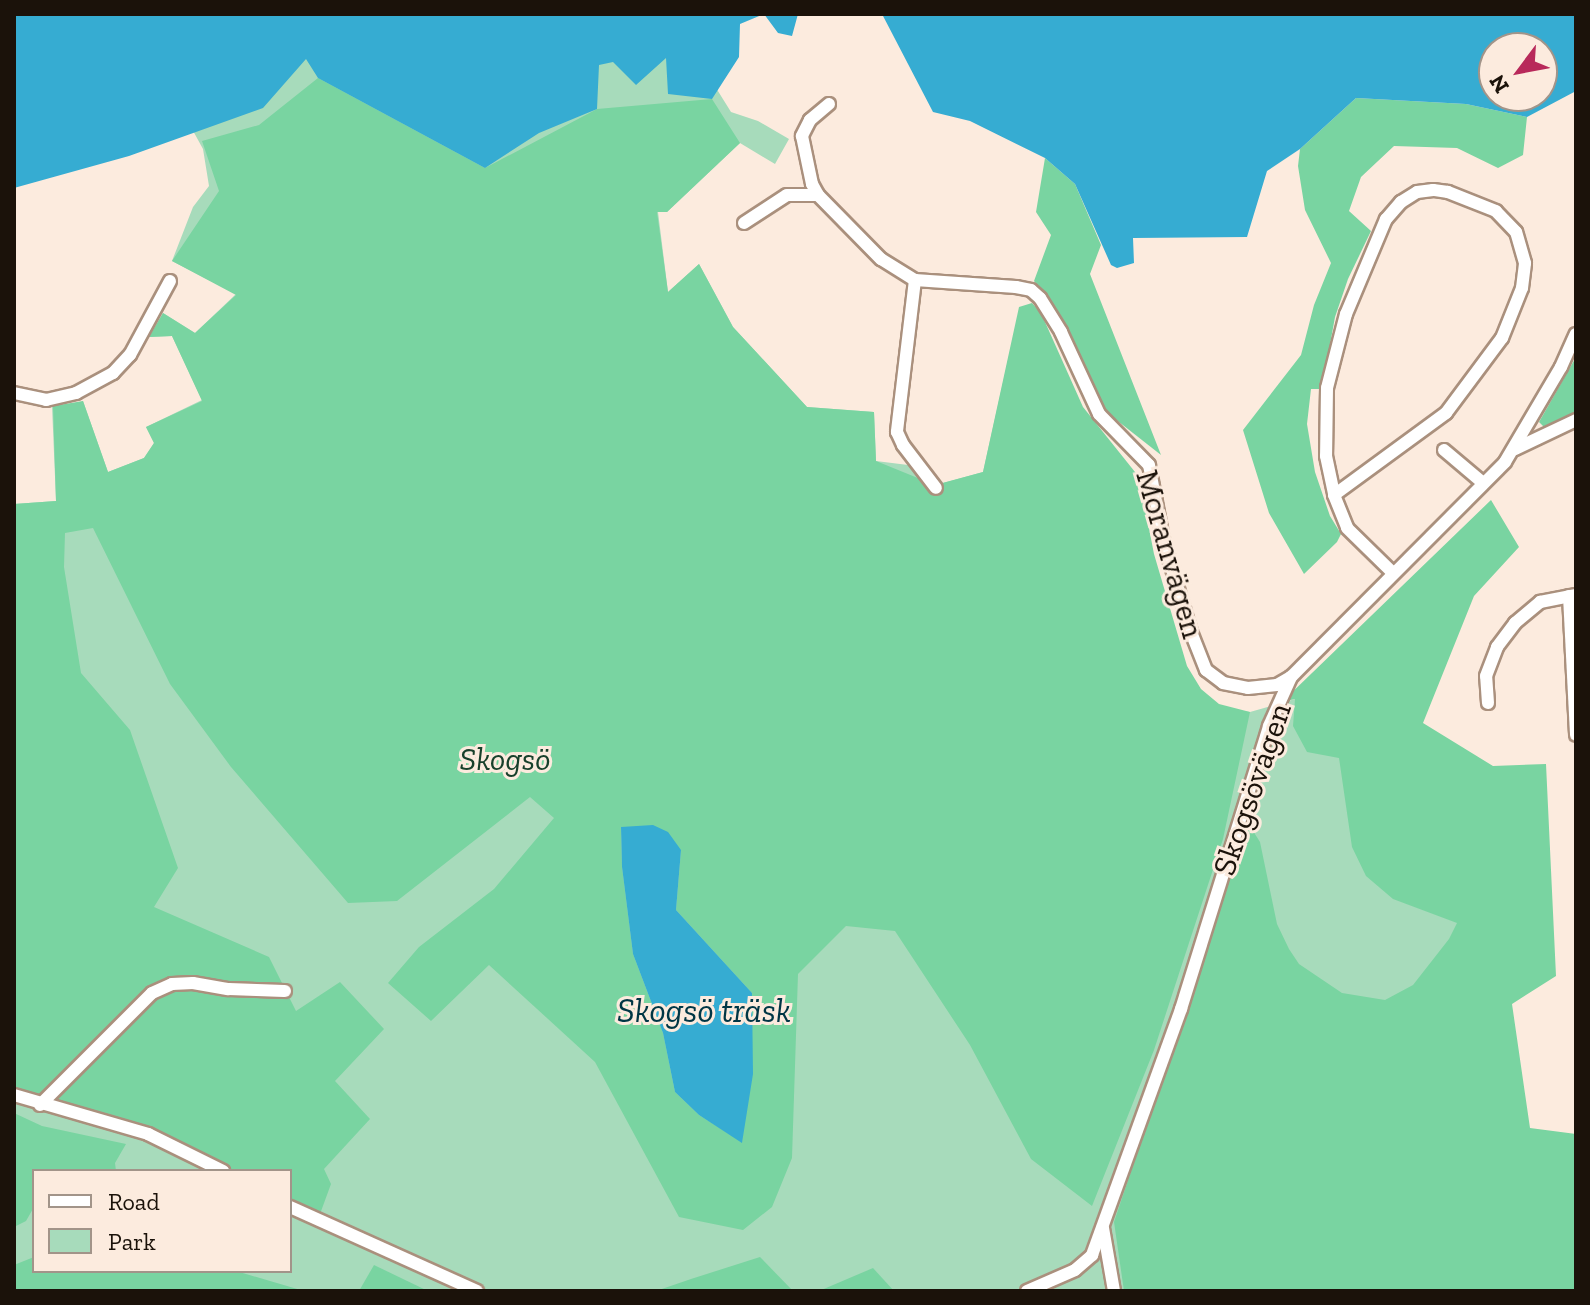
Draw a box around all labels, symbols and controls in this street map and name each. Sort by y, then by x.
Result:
north arrow [1478,32,1558,112]
text: N [1483,70,1515,98]
street label: Moranvägen [1128,466,1212,642]
street label: Skogsövägen [1205,698,1299,880]
park label: Skogsö [459,740,551,778]
water label: Skogsö träsk [617,991,791,1031]
legend [32,1169,292,1273]
text: Road [108,1187,160,1216]
text: Park [108,1227,156,1256]

